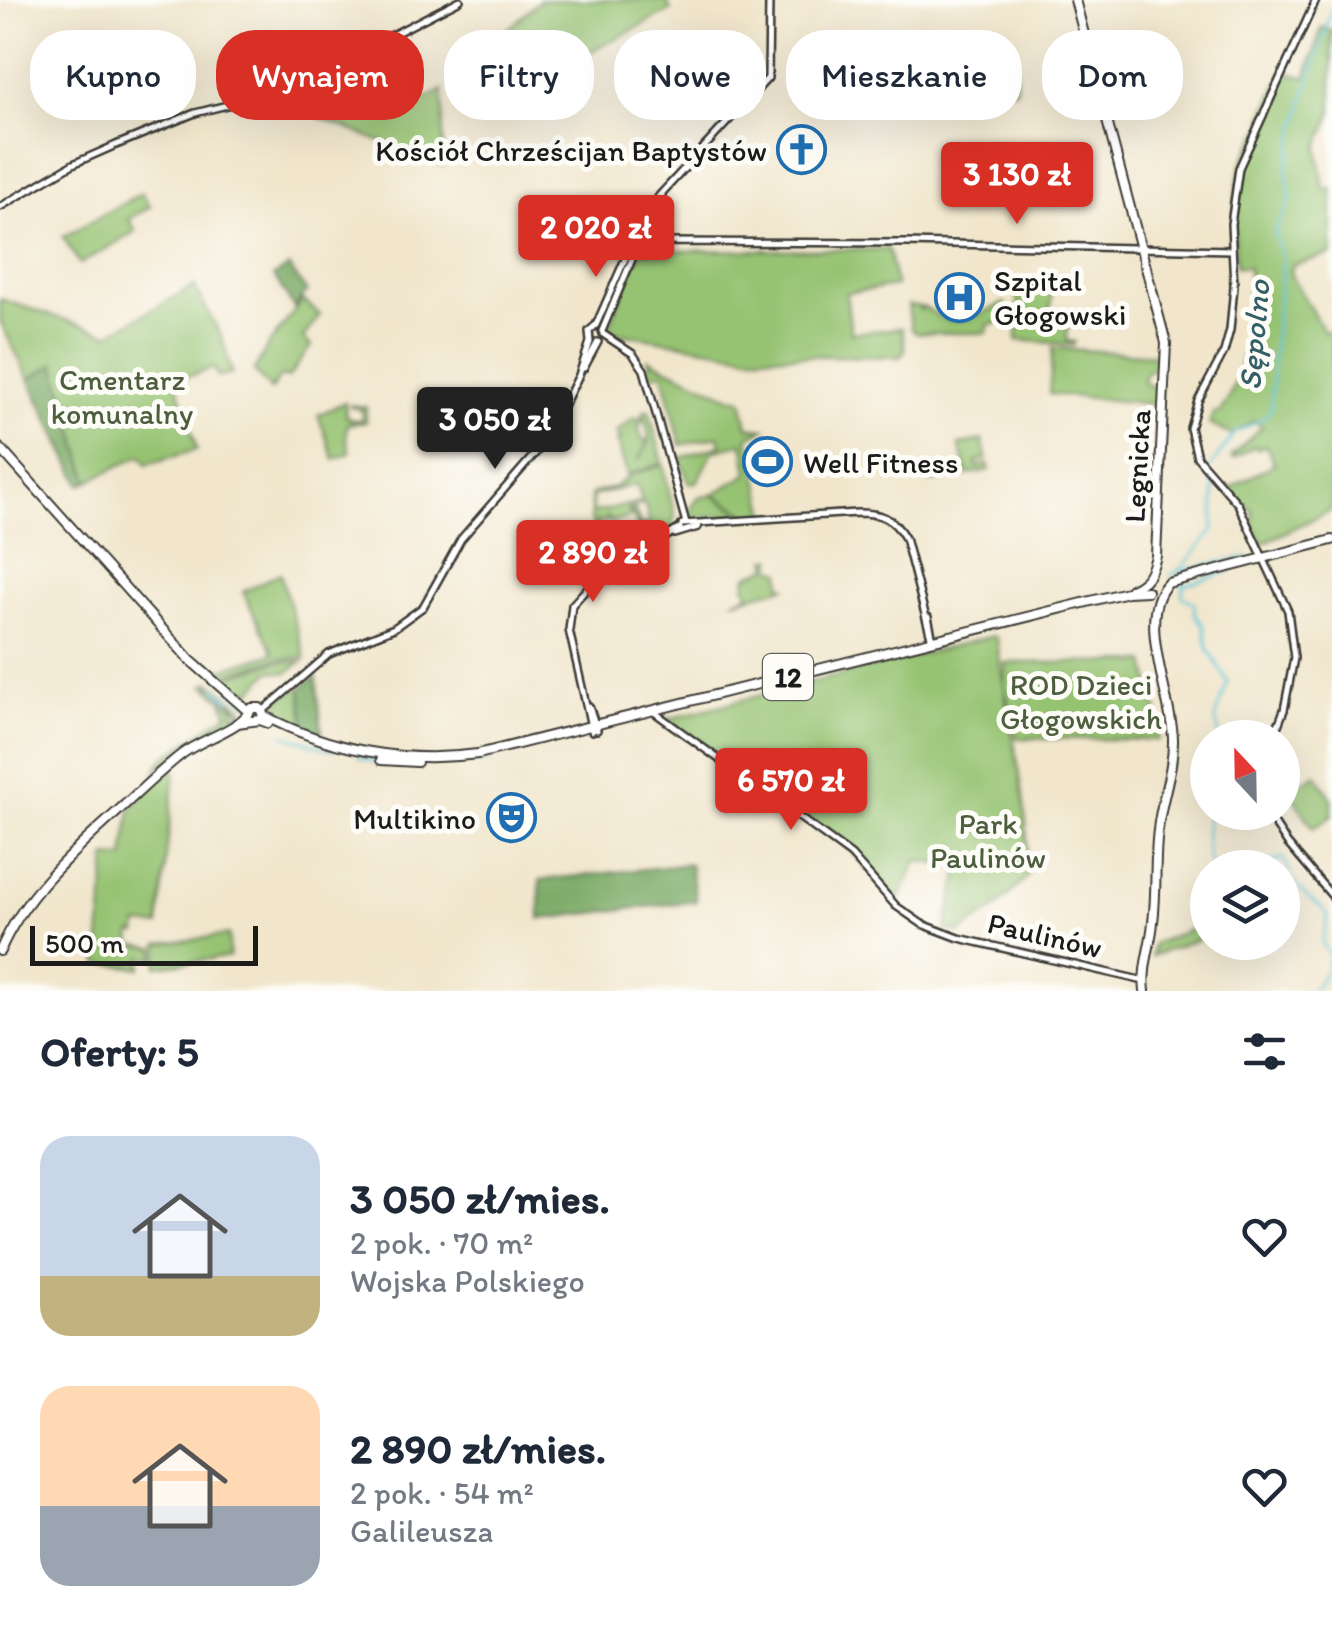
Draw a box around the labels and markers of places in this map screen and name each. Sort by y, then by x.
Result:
church icon: Kościół Chrześcijan Baptystów [776,124,828,176]
place label: Kościół Chrześcijan Baptystów [375,132,767,169]
pin: 3 130 zł [914,142,1120,227]
pin: 2 020 zł [493,195,699,280]
place label: Szpital Głogowski [994,262,1126,333]
hospital icon: Szpital Głogowski [933,271,985,323]
pin: 3 050 zł [392,387,598,472]
sports icon: Well Fitness [742,436,794,488]
place label: Well Fitness [803,444,958,481]
pin: 2 890 zł [490,520,696,605]
pin: 6 570 zł [688,748,894,833]
theatre icon: Multikino [485,792,537,844]
place label: Multikino [353,800,476,837]

